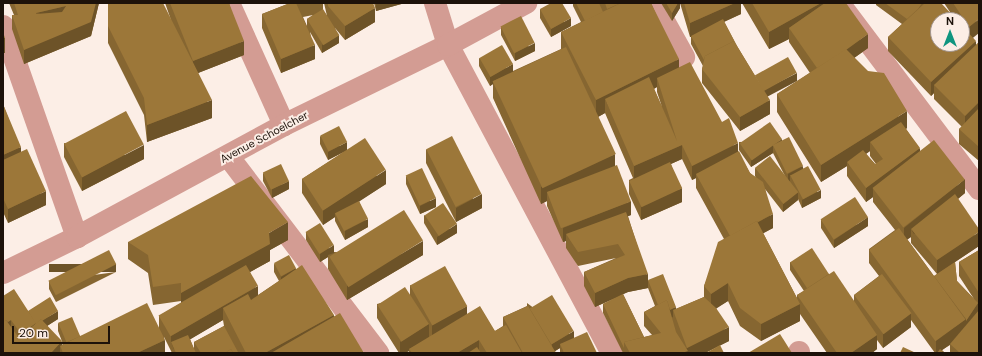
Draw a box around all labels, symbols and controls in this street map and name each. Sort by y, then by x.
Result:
north arrow [930,12,970,52]
text: N [946,14,954,28]
street label: Avenue Schoelcher [218,108,310,166]
scale bar [14,318,112,344]
text: 20 m [19,325,48,341]

